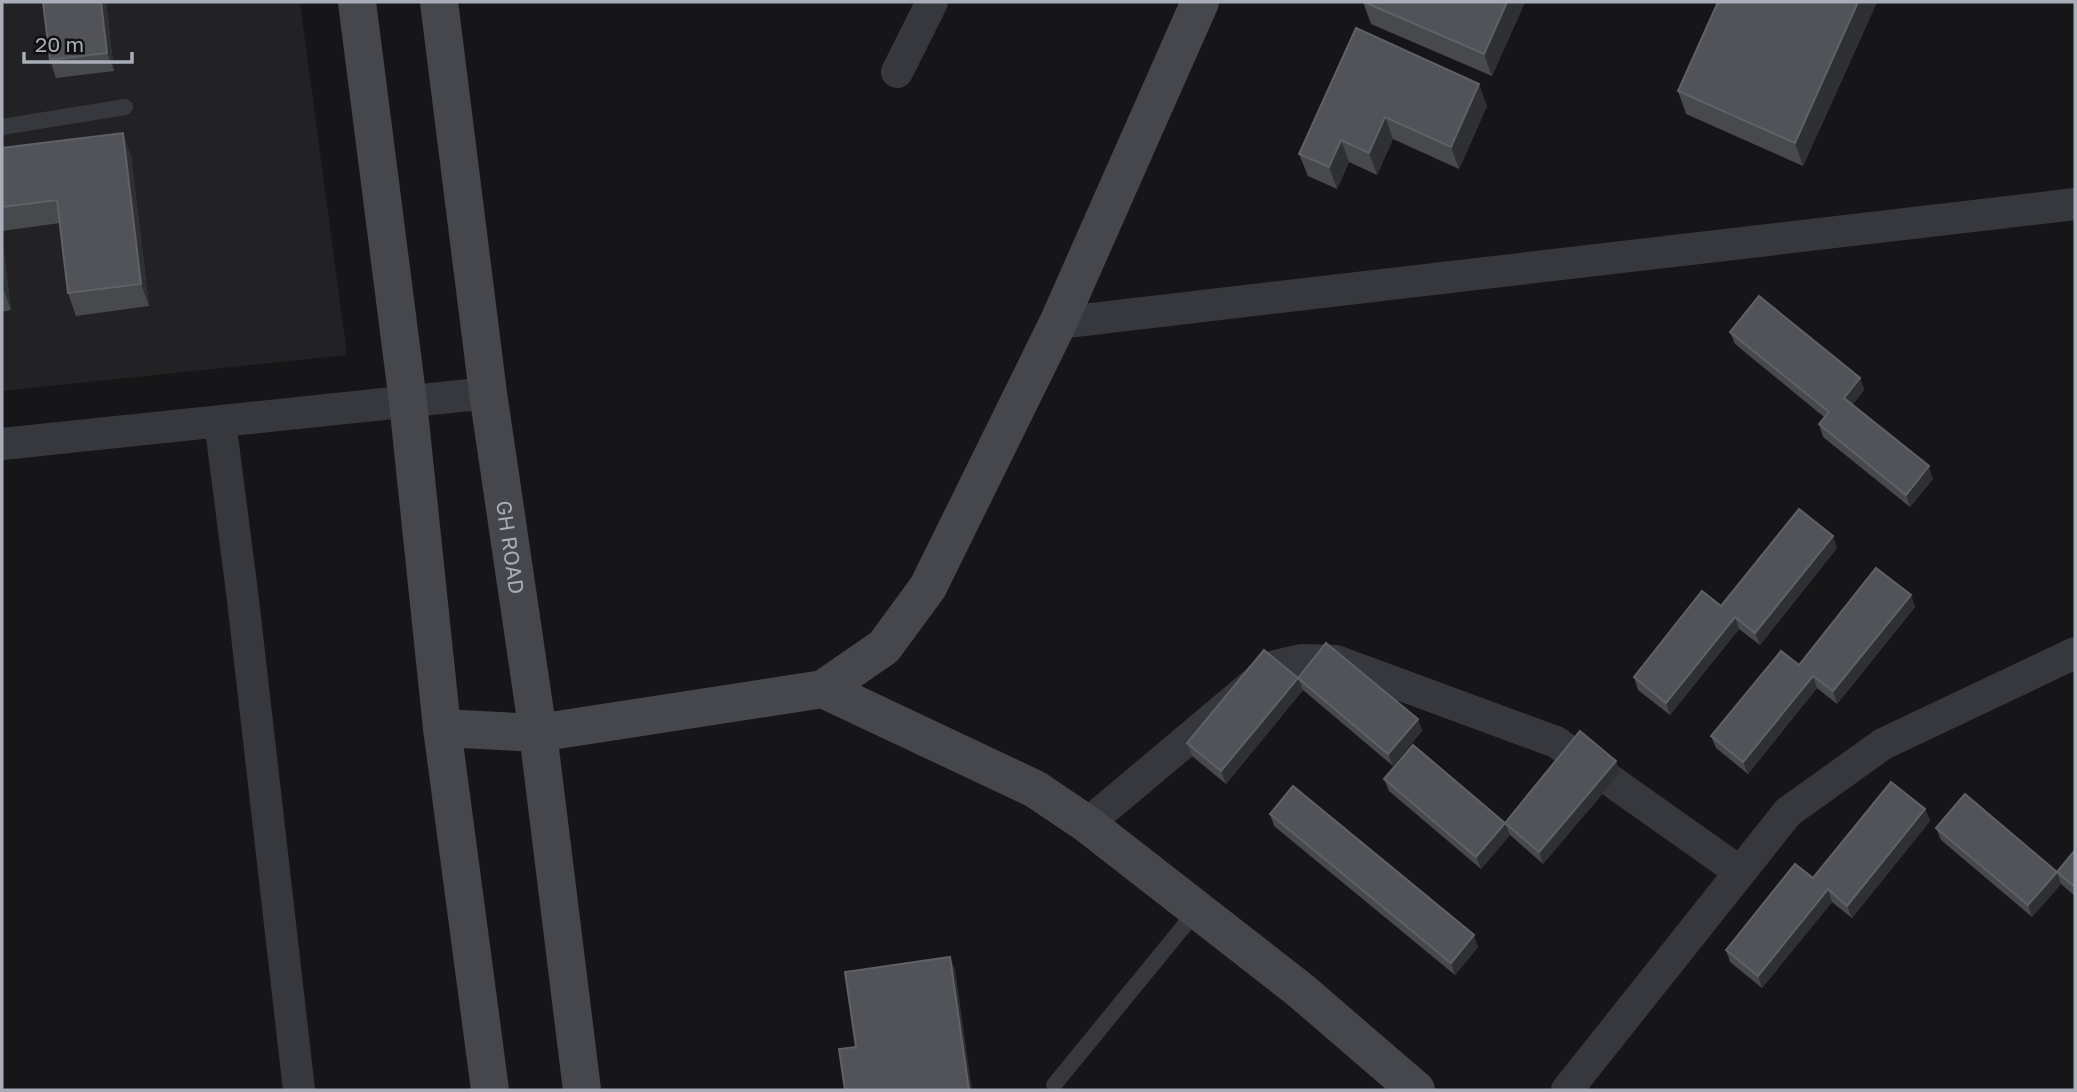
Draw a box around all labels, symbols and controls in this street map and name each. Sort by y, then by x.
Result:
scale bar [24,21,133,65]
text: 20 m [35,31,84,57]
street label: GH ROAD [491,499,530,596]

